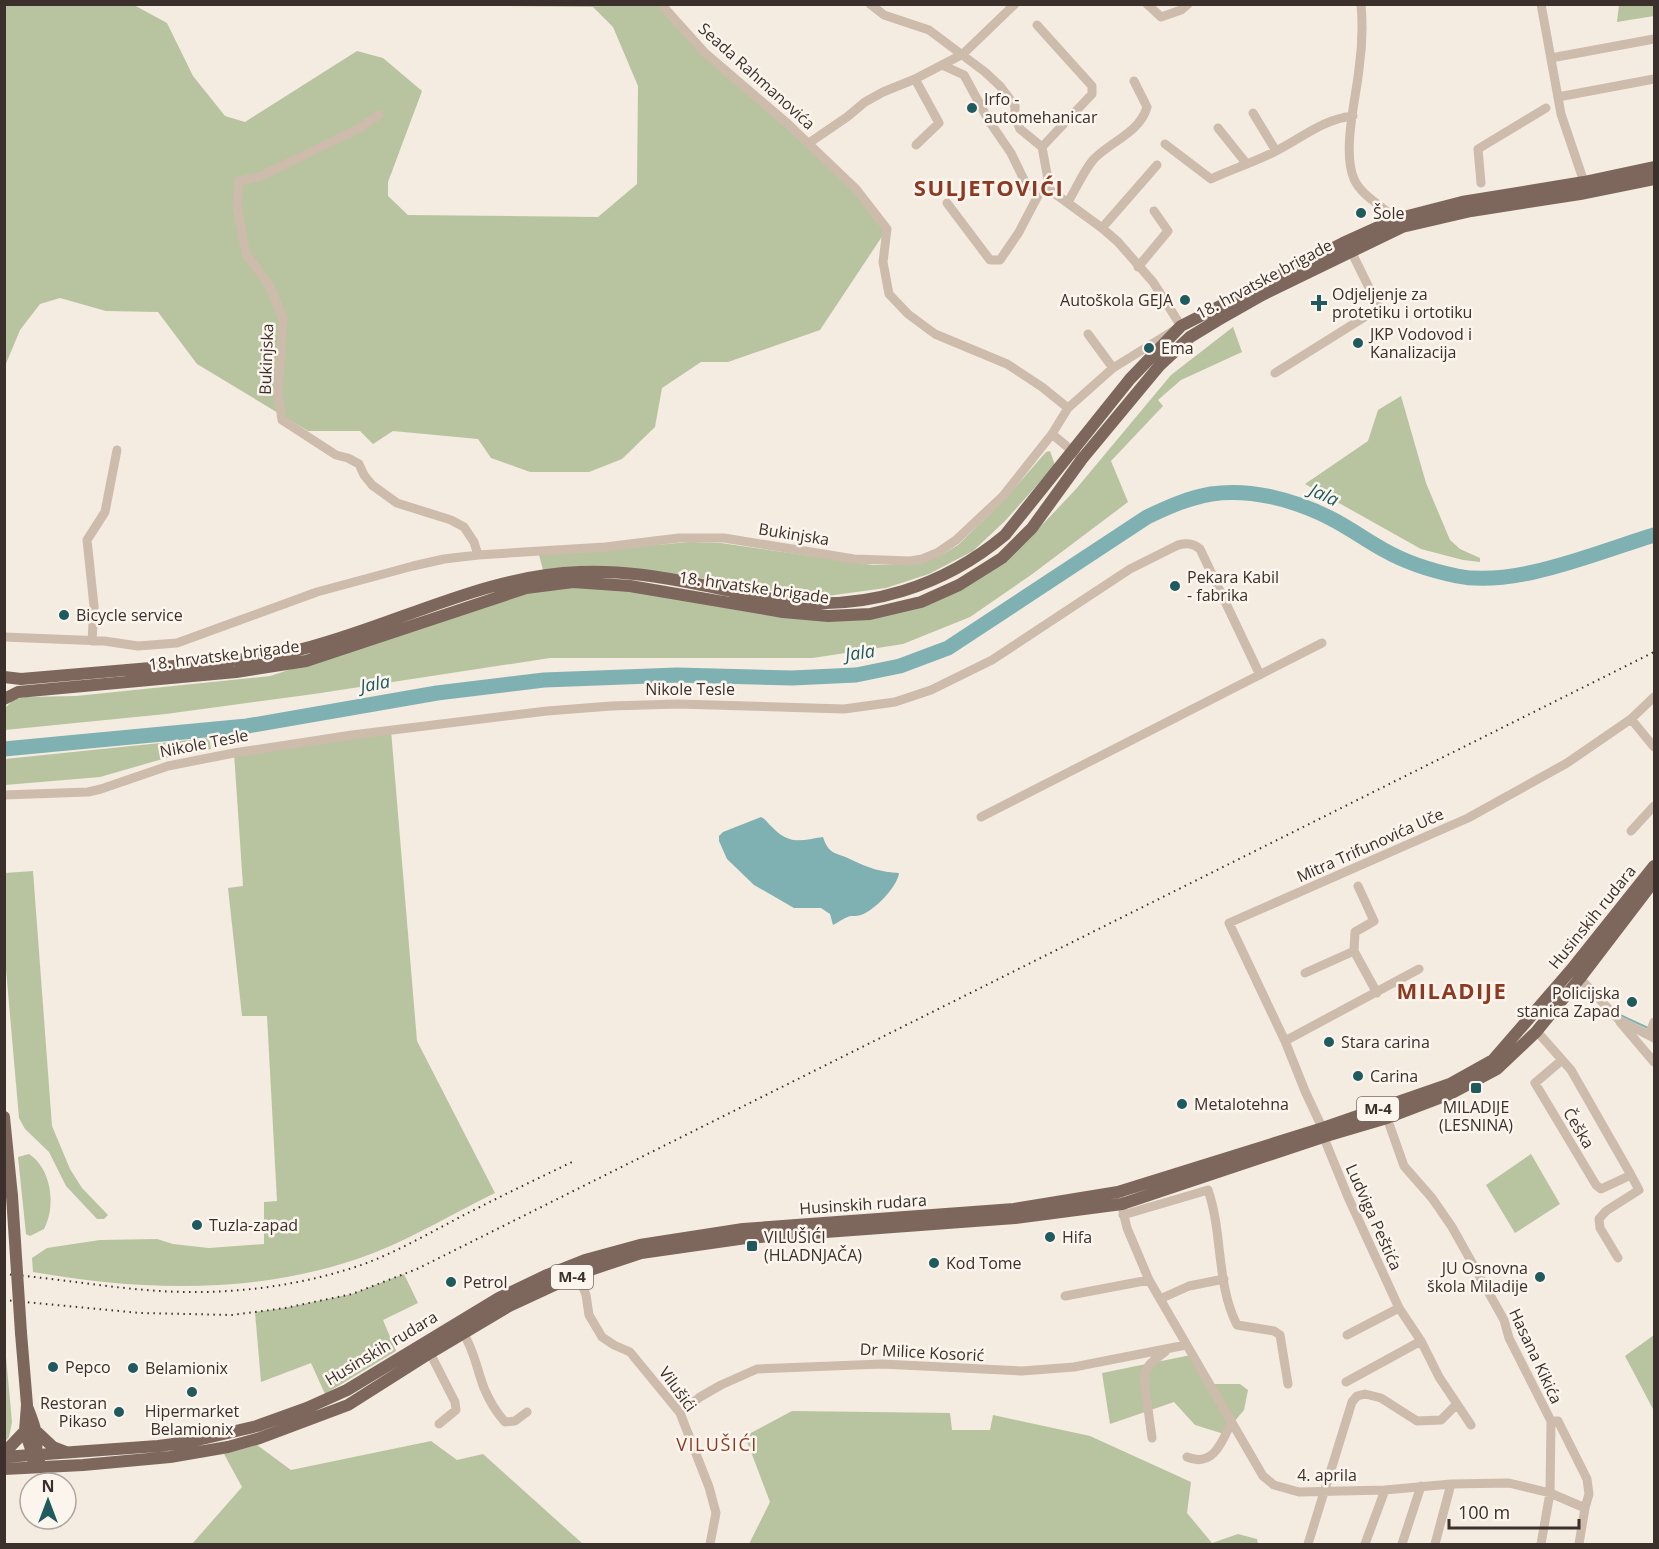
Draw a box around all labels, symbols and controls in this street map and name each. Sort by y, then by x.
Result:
street label: Seada Rahmanovića [694,18,820,134]
place label: Irfo - automehanicar [984,88,1098,128]
marker: Irfo - automehanicar [965,101,979,115]
district label: SULJETOVIĆI [914,172,1064,202]
place label: Šole [1373,202,1404,224]
marker: Šole [1354,206,1368,220]
street label: 18. hrvatske brigade [1192,234,1336,324]
place label: Odjeljenje za protetiku i ortotiku [1332,283,1472,323]
place label: Autoškola GEJA [1060,289,1174,311]
marker: Autoškola GEJA [1178,293,1192,307]
marker: Odjeljenje za protetiku i ortotiku [1310,294,1328,312]
street label: Bukinjska [254,323,278,395]
place label: JKP Vodovod i Kanalizacija [1368,323,1472,363]
marker: JKP Vodovod i Kanalizacija [1351,336,1365,350]
place label: Ema [1161,337,1194,359]
marker: Ema [1142,341,1156,355]
water label: Jala [1303,476,1343,511]
street label: Bukinjska [757,518,831,550]
street label: 18. hrvatske brigade [677,566,831,608]
place label: Pekara Kabil - fabrika [1187,566,1279,606]
marker: Pekara Kabil - fabrika [1168,579,1182,593]
place label: Bicycle service [76,604,183,626]
marker: Bicycle service [57,608,71,622]
street label: 18. hrvatske brigade [147,635,301,675]
water label: Jala [840,638,876,666]
water label: Jala [355,669,392,698]
street label: Nikole Tesle [645,678,735,700]
street label: Nikole Tesle [158,724,250,762]
street label: Mitra Trifunovića Uče [1293,803,1447,887]
street label: Husinskih rudara [1543,860,1641,974]
district label: MILADIJE [1397,975,1507,1005]
place label: Policijska stanica Zapad [1517,982,1620,1022]
marker: Policijska stanica Zapad [1625,995,1639,1009]
place label: Stara carina [1341,1031,1430,1053]
marker: Stara carina [1322,1035,1336,1049]
place label: Carina [1370,1065,1418,1087]
marker: Carina [1351,1069,1365,1083]
marker: MILADIJE (LESNINA) [1469,1081,1483,1095]
place label: Metalotehna [1194,1093,1289,1115]
place label: MILADIJE (LESNINA) [1439,1096,1513,1136]
marker: Metalotehna [1175,1097,1189,1111]
road number: M-4 [1357,1097,1399,1121]
street label: Češka [1558,1103,1600,1153]
street label: Ludviga Peštića [1341,1160,1407,1274]
street label: Husinskih rudara [799,1189,927,1219]
place label: Tuzla-zapad [209,1214,298,1236]
marker: Tuzla-zapad [190,1218,204,1232]
place label: VILUŠIĆI (HLADNJAČA) [764,1226,862,1266]
place label: Hifa [1062,1226,1092,1248]
marker: Hifa [1043,1230,1057,1244]
marker: VILUŠIĆI (HLADNJAČA) [745,1239,759,1253]
place label: Kod Tome [946,1252,1022,1274]
marker: Kod Tome [927,1256,941,1270]
place label: JU Osnovna škola Miladije [1427,1257,1528,1297]
road number: M-4 [551,1265,593,1289]
marker: JU Osnovna škola Miladije [1533,1270,1547,1284]
place label: Petrol [463,1271,508,1293]
marker: Petrol [444,1275,458,1289]
street label: Hasana Kikića [1504,1305,1568,1407]
street label: Husinskih rudara [321,1306,441,1390]
street label: Dr Milice Kosorić [859,1338,985,1366]
place label: Pepco [65,1356,111,1378]
place label: Belamionix [145,1357,229,1379]
marker: Pepco [46,1360,60,1374]
marker: Belamionix [126,1361,140,1375]
street label: Vilušići [654,1362,702,1416]
marker: Hipermarket Belamionix [185,1385,199,1399]
place label: Restoran Pikaso [40,1392,107,1432]
place label: Hipermarket Belamionix [145,1400,240,1440]
marker: Restoran Pikaso [112,1405,126,1419]
district label: VILUŠIĆI [676,1432,758,1456]
street label: 4. aprila [1297,1464,1357,1486]
north arrow [18,1471,78,1531]
text: N [41,1475,55,1497]
scale bar [1449,1492,1580,1530]
text: 100 m [1458,1500,1510,1524]

